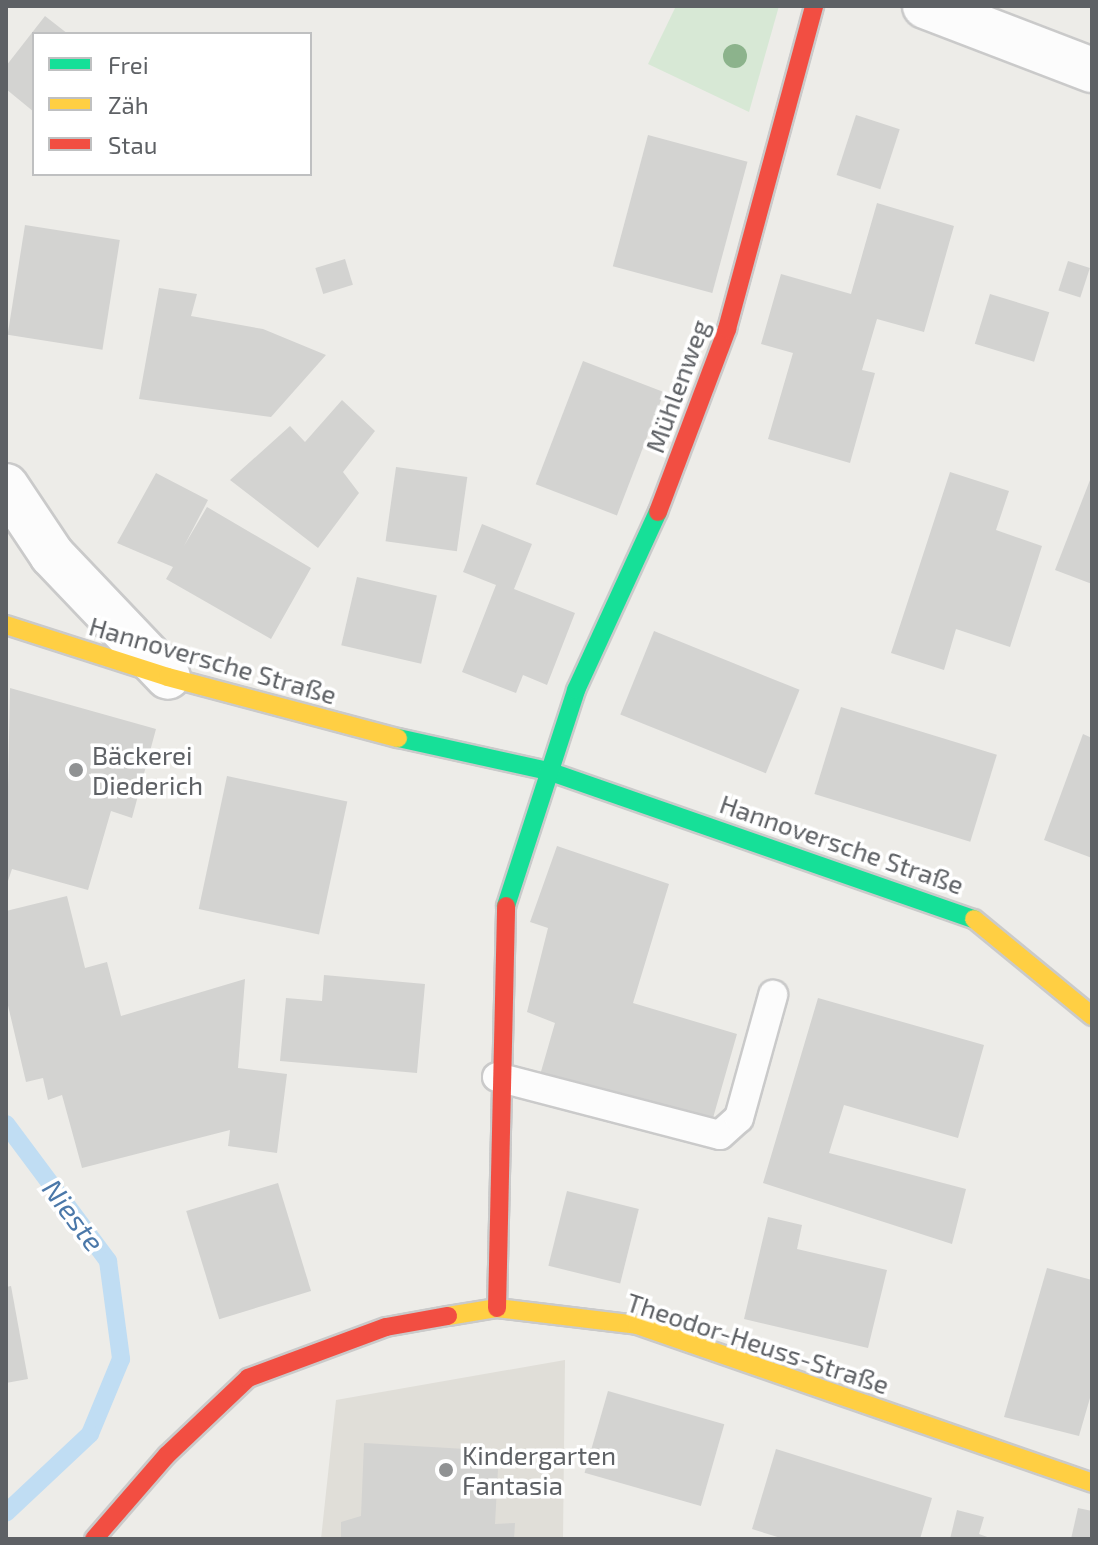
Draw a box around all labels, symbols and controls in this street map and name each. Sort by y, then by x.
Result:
legend [32,32,312,176]
text: Frei [108,50,149,79]
text: Zäh [108,90,149,119]
text: Stau [108,130,157,159]
street label: Mühlenweg [639,315,715,457]
street label: Hannoversche Straße [86,610,340,710]
place label: Bäckerei Diederich [92,739,203,800]
marker: Bäckerei Diederich [67,761,85,779]
street label: Hannoversche Straße [716,788,968,900]
water label: Nieste [36,1172,112,1258]
street label: Theodor-Heuss-Straße [623,1286,893,1400]
place label: Kindergarten Fantasia [462,1439,616,1500]
marker: Kindergarten Fantasia [437,1461,455,1479]

